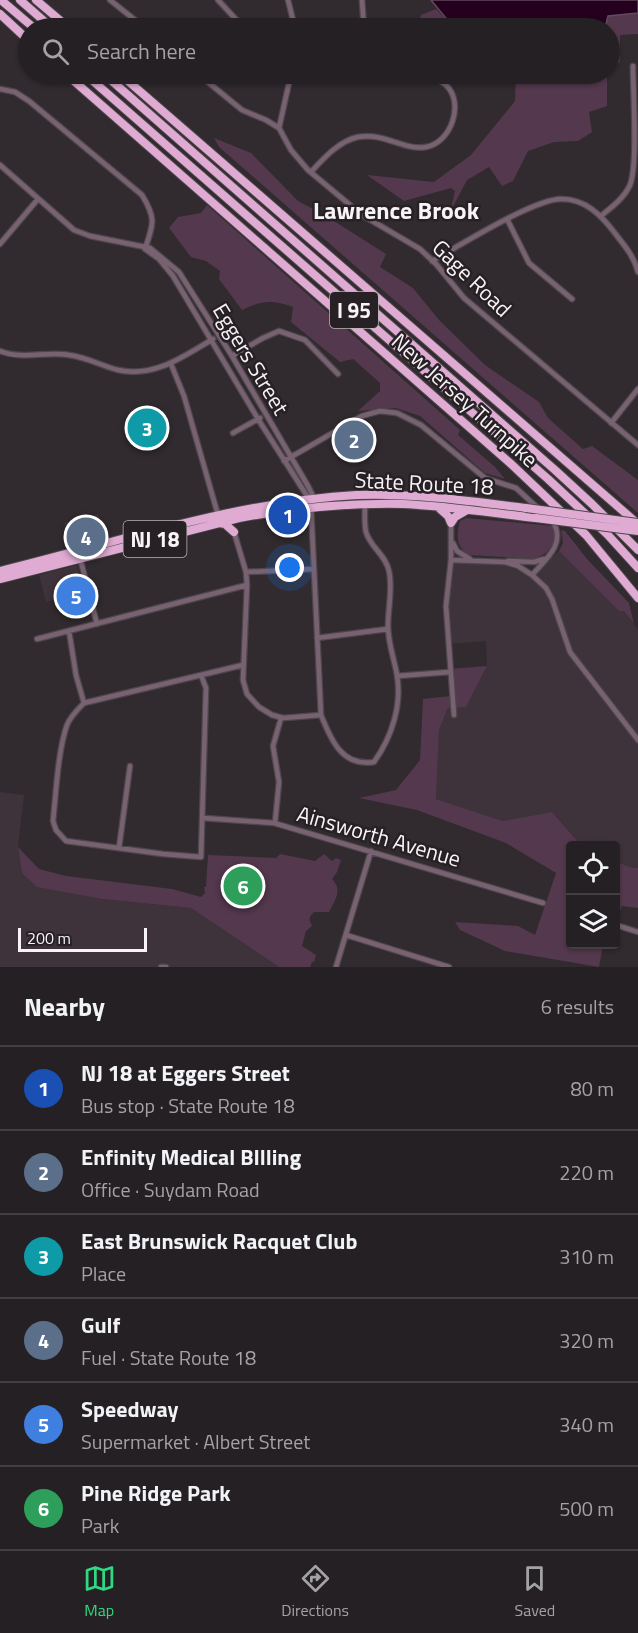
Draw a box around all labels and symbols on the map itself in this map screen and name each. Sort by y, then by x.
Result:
district label: Lawrence Brook [313,192,480,228]
street label: Gage Road [424,231,520,325]
road number: I 95 [330,292,378,328]
street label: Eggers Street [204,297,298,422]
street label: New Jersey Turnpike [384,325,546,475]
pin: 3 [128,406,166,450]
pin: 2 [334,418,374,462]
street label: State Route 18 [354,462,494,504]
pin: 1 [268,492,308,538]
pin: 4 [66,514,106,560]
road number: NJ 18 [124,521,186,557]
your location [275,553,304,582]
pin: 5 [56,574,96,618]
street label: Ainsworth Avenue [293,796,465,876]
pin: 6 [224,864,262,908]
scale bar [18,925,147,953]

